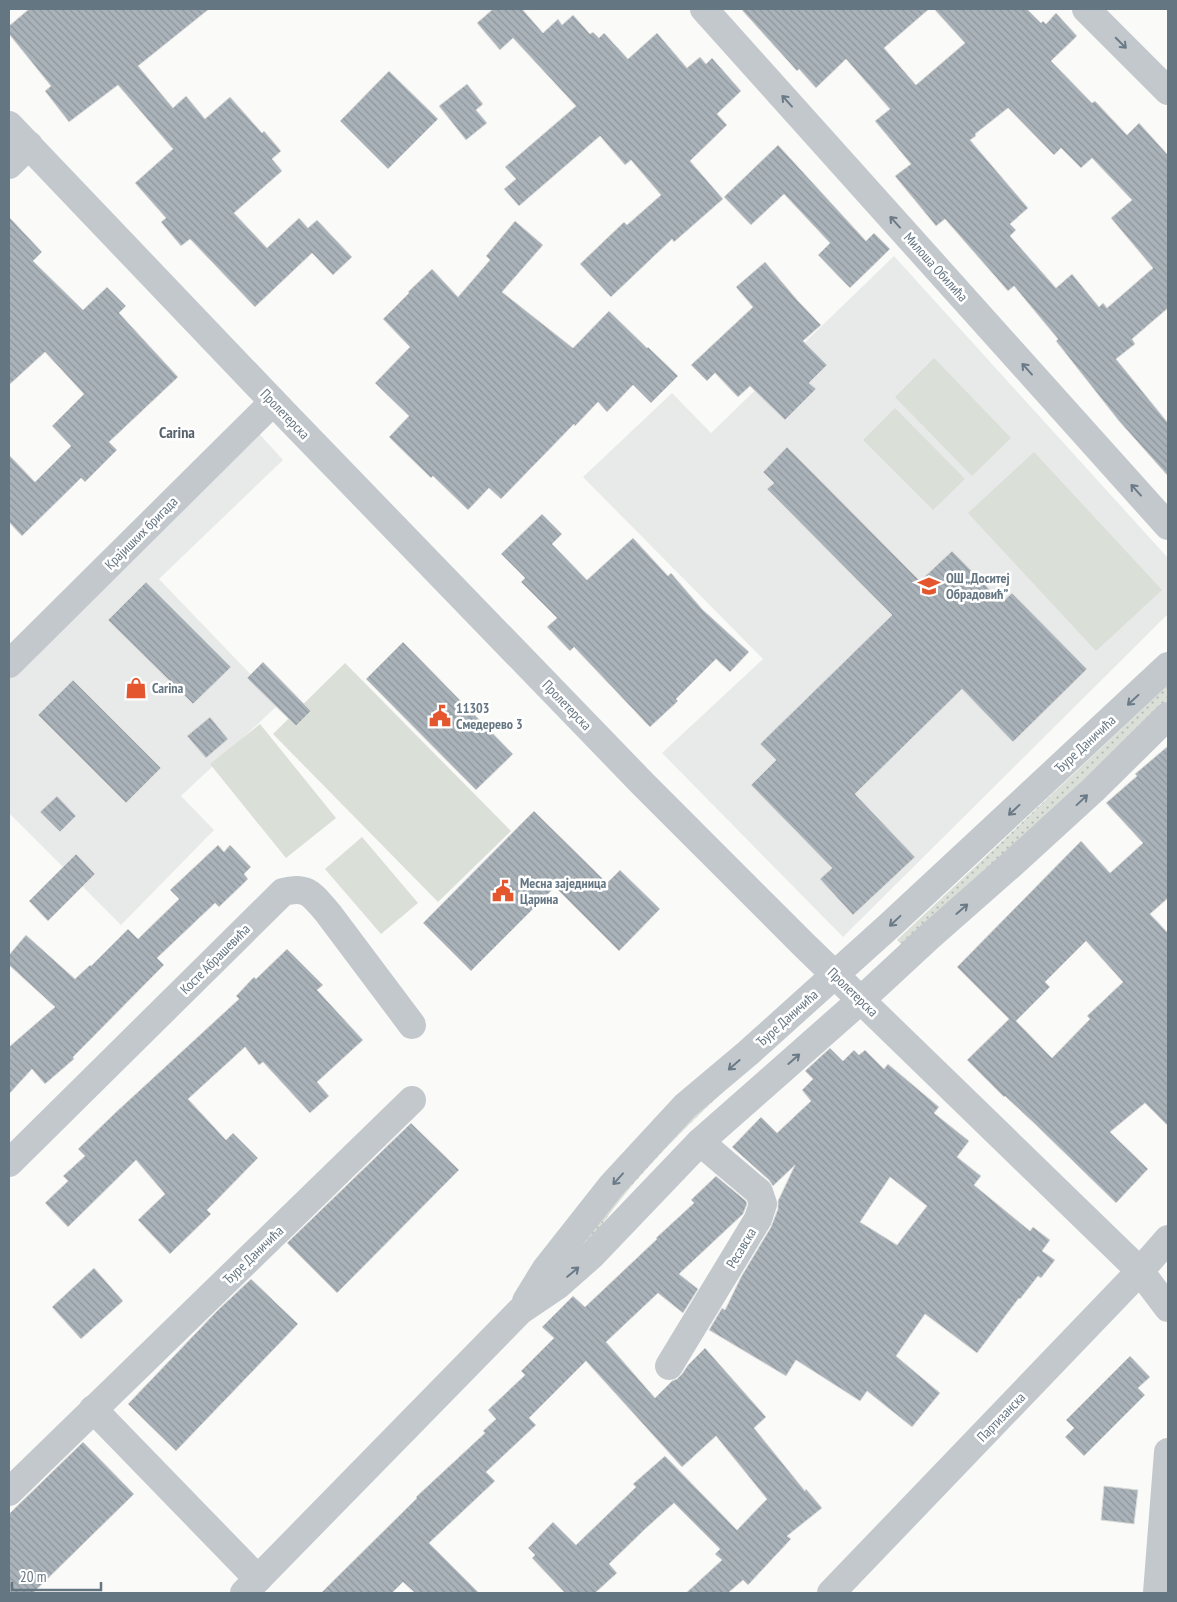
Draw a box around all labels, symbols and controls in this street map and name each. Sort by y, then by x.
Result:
one-way arrow [1115,37,1127,49]
one-way arrow [781,95,792,108]
one-way arrow [889,215,901,228]
street label: Милоша Обилића [900,229,972,305]
one-way arrow [1021,362,1033,375]
street label: Пролетерска [257,385,313,443]
district label: Carina [159,422,195,442]
one-way arrow [1130,483,1142,496]
street label: Крајишких бригада [101,493,181,573]
place label: ОШ „Доситеј Обрадовић” [946,569,1010,603]
school or university icon: ОШ „Доситеј Обрадовић” [916,573,942,599]
shop icon: Carina [123,675,149,701]
street label: Пролетерска [539,676,595,734]
place label: Carina [152,679,184,697]
one-way arrow [1126,694,1139,706]
place label: 11303 Смедерево 3 [456,699,523,733]
public building icon: 11303 Смедерево 3 [427,703,453,729]
street label: Ђуре Даничића [1051,711,1119,777]
one-way arrow [1076,794,1089,805]
one-way arrow [1007,804,1020,816]
place label: Месна заједница Царина [520,874,607,908]
public building icon: Месна заједница Царина [490,878,516,904]
one-way arrow [955,903,968,914]
one-way arrow [888,915,901,927]
street label: Косте Абрашевића [176,920,254,998]
street label: Пролетерска [824,964,882,1020]
street label: Ђуре Даничића [752,986,822,1050]
one-way arrow [788,1053,801,1064]
one-way arrow [727,1060,740,1071]
one-way arrow [612,1173,624,1186]
street label: Ђуре Даничића [219,1222,287,1288]
street label: Ресавска [722,1225,760,1271]
one-way arrow [567,1266,580,1278]
street label: Партизанска [973,1388,1029,1446]
scale bar [12,1560,101,1592]
text: 20 m [20,1567,46,1586]

